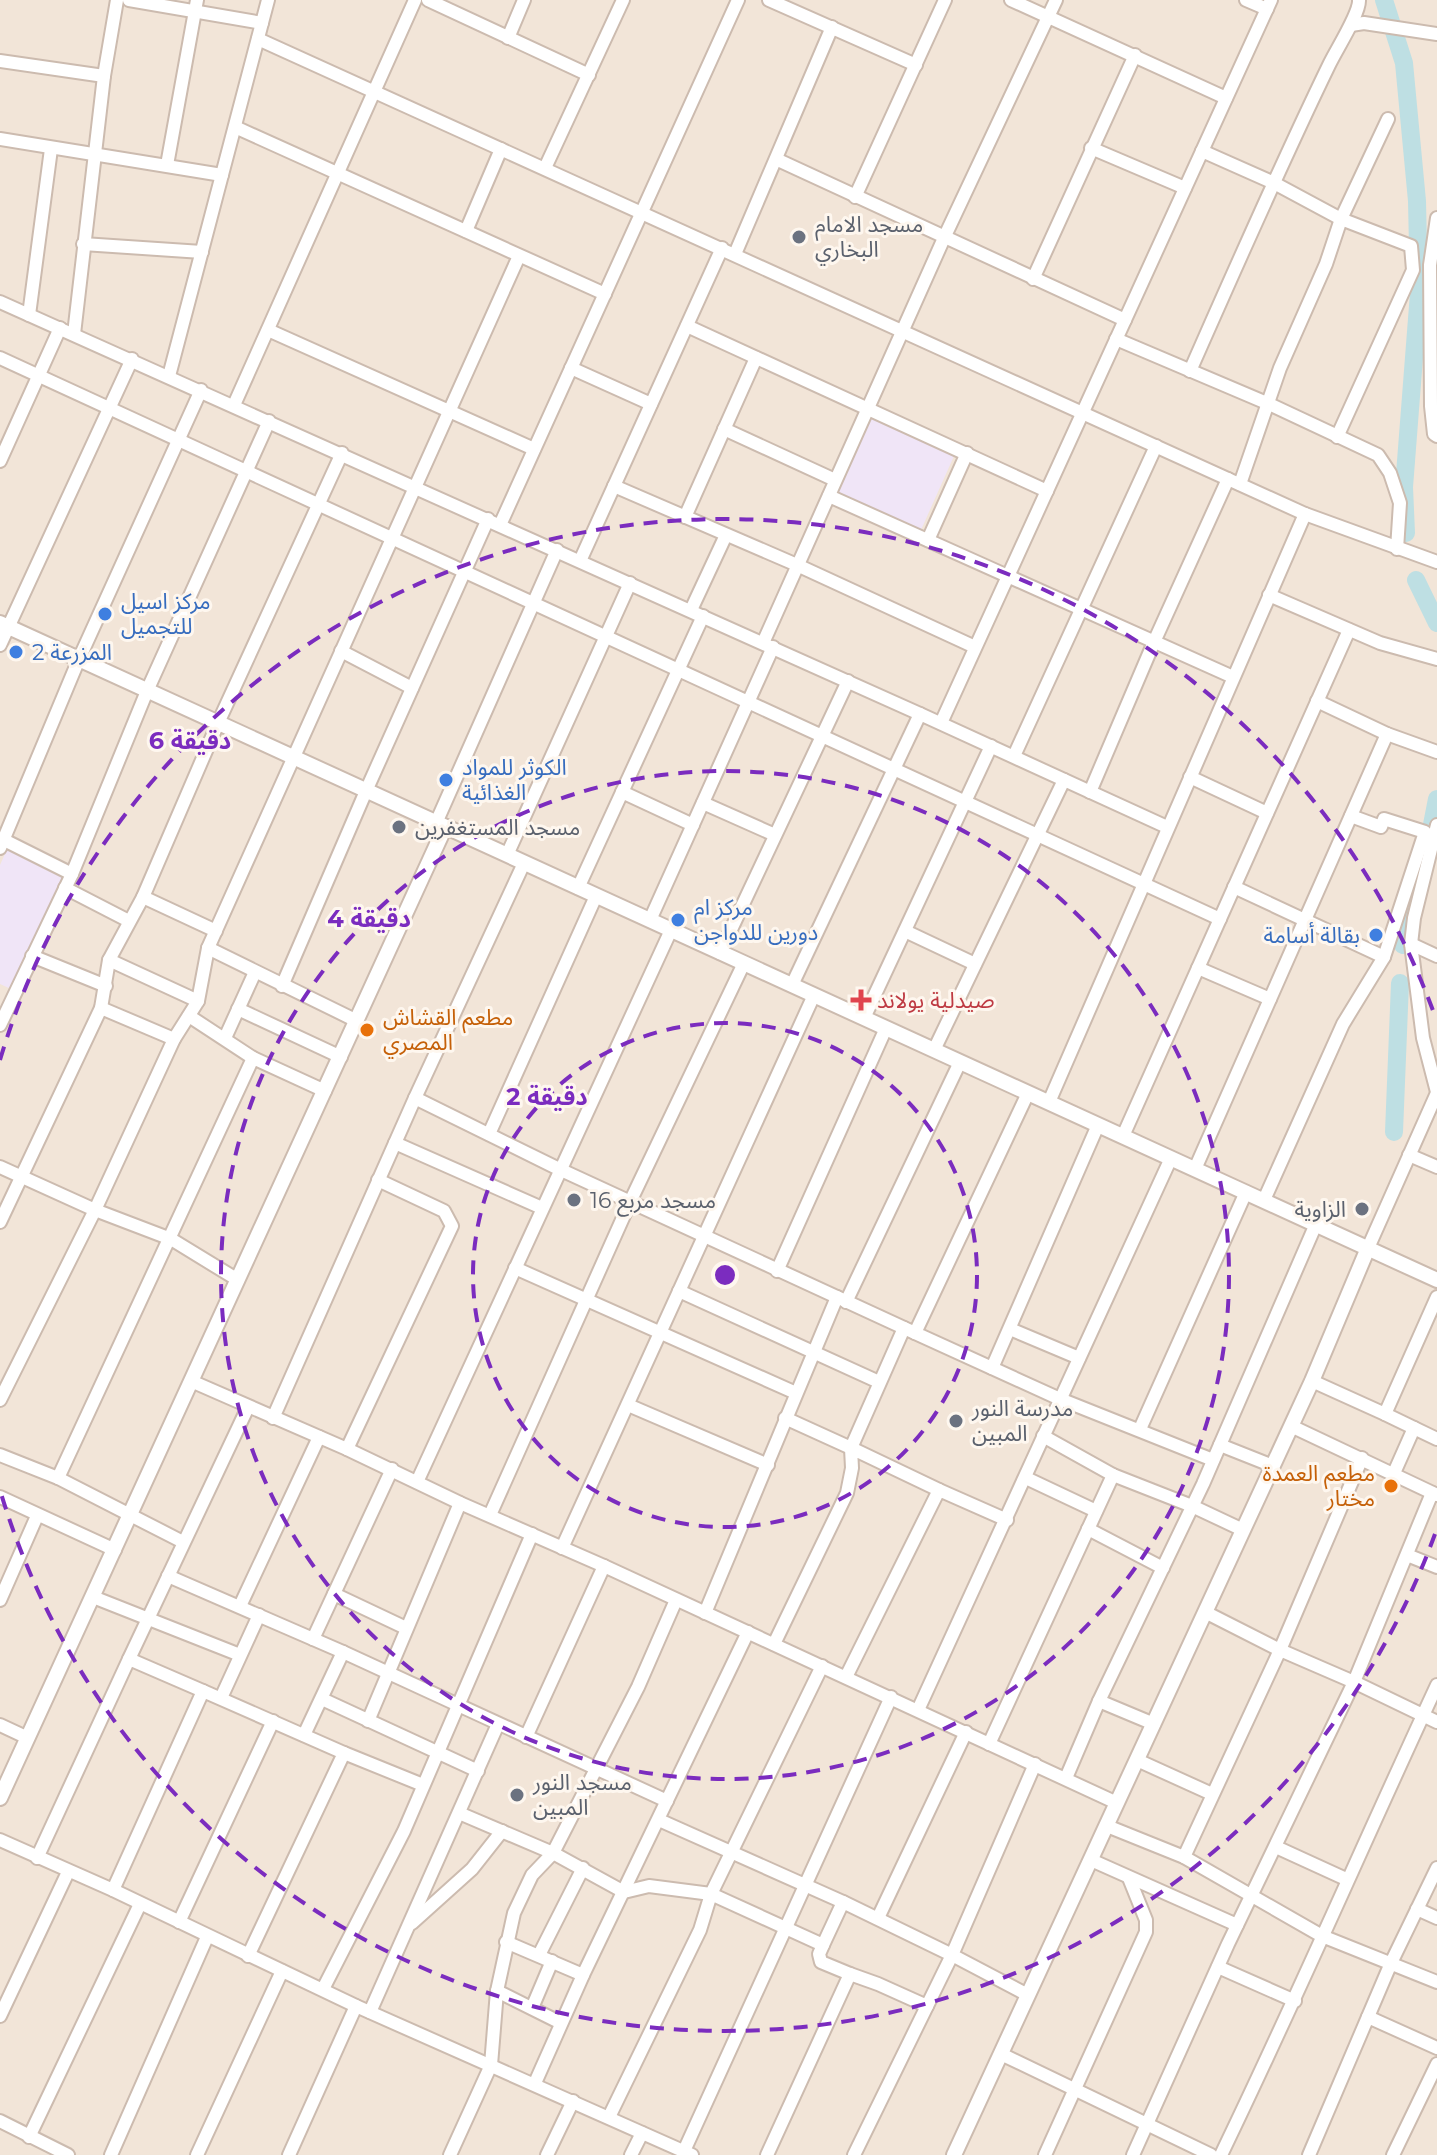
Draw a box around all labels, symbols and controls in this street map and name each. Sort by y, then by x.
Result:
place label: مسجد الامام البخاري [815,211,923,266]
marker: مسجد الامام البخاري [790,228,808,246]
place label: مركز اسيل للتجميل [121,588,211,640]
marker: مركز اسيل للتجميل [96,605,114,623]
place label: المزرعة 2 [32,639,112,666]
marker: المزرعة 2 [7,643,25,661]
text: 6 دقيقة [149,726,231,755]
place label: الكوثر للمواد الغذائية [462,754,567,806]
marker: الكوثر للمواد الغذائية [437,771,455,789]
place label: مسجد المستغفرين [415,814,580,841]
marker: مسجد المستغفرين [390,818,408,836]
place label: مركز ام دورين للدواجن [694,894,818,946]
text: 4 دقيقة [327,904,411,933]
marker: مركز ام دورين للدواجن [669,911,687,929]
place label: بقالة أسامة [1264,922,1360,949]
marker: بقالة أسامة [1367,926,1385,944]
place label: صيدلية يولاند [877,987,995,1014]
marker: صيدلية يولاند [852,991,870,1009]
place label: مطعم القشاش المصري [383,1004,513,1059]
marker: مطعم القشاش المصري [358,1021,376,1039]
text: 2 دقيقة [506,1082,588,1111]
place label: مسجد مربع 16 [590,1187,716,1217]
marker: مسجد مربع 16 [565,1191,583,1209]
place label: الزاوية [1295,1196,1346,1223]
marker: الزاوية [1353,1200,1371,1218]
centre of rings [711,1261,739,1289]
place label: مدرسة النور المبين [971,1395,1073,1447]
marker: مدرسة النور المبين [947,1412,965,1430]
place label: مطعم العمدة مختار [1262,1460,1375,1512]
marker: مطعم العمدة مختار [1382,1477,1400,1495]
place label: مسجد النور المبين [532,1769,632,1821]
marker: مسجد النور المبين [508,1786,526,1804]

